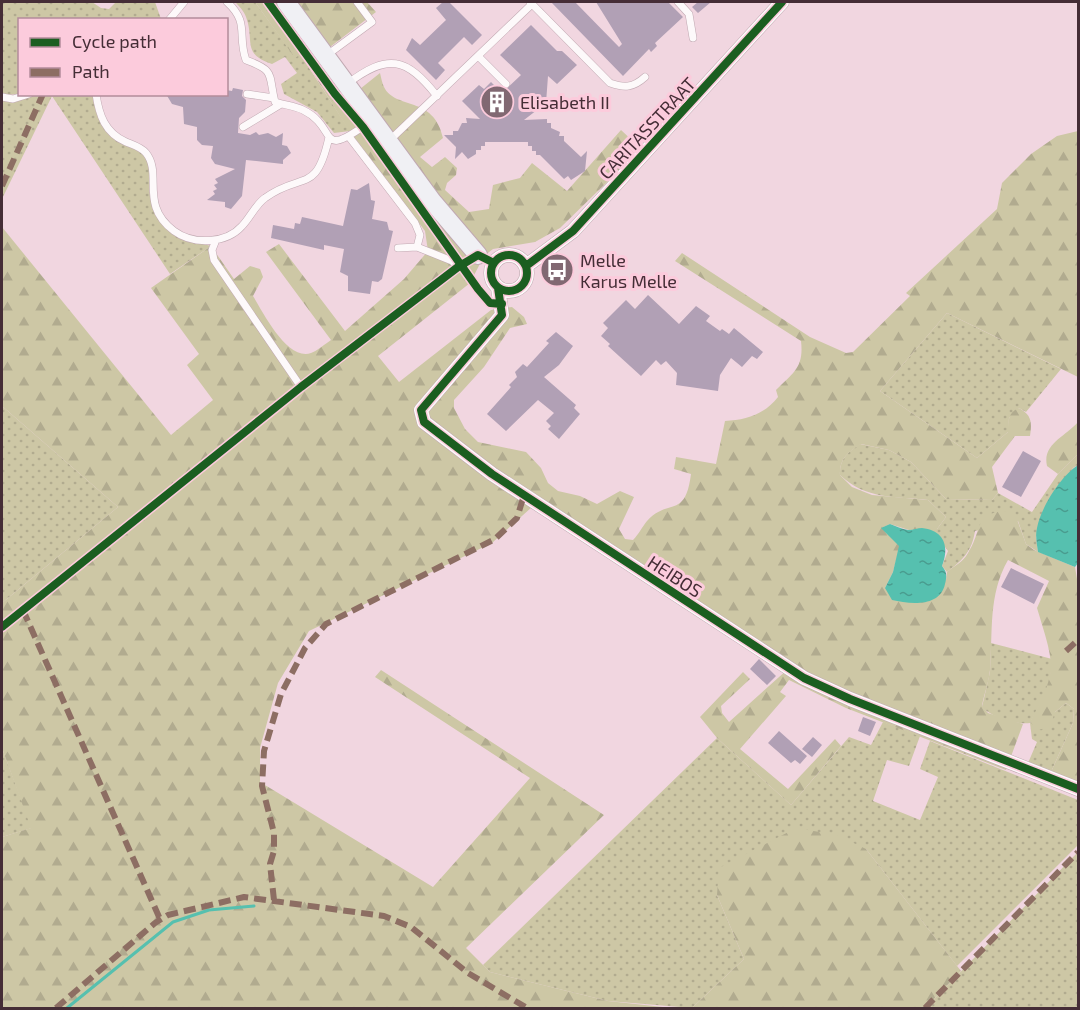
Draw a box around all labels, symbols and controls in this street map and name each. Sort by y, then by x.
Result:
legend [18,18,228,96]
text: Cycle path [72,30,157,52]
text: Path [72,60,110,82]
street label: CARITASSTRAAT [594,72,700,184]
building icon: Elisabeth II [479,84,515,120]
place label: Elisabeth II [520,91,610,113]
place label: Melle Karus Melle [580,249,677,292]
bus stop icon: Melle Karus Melle [539,252,575,288]
street label: HEIBOS [644,550,706,602]

